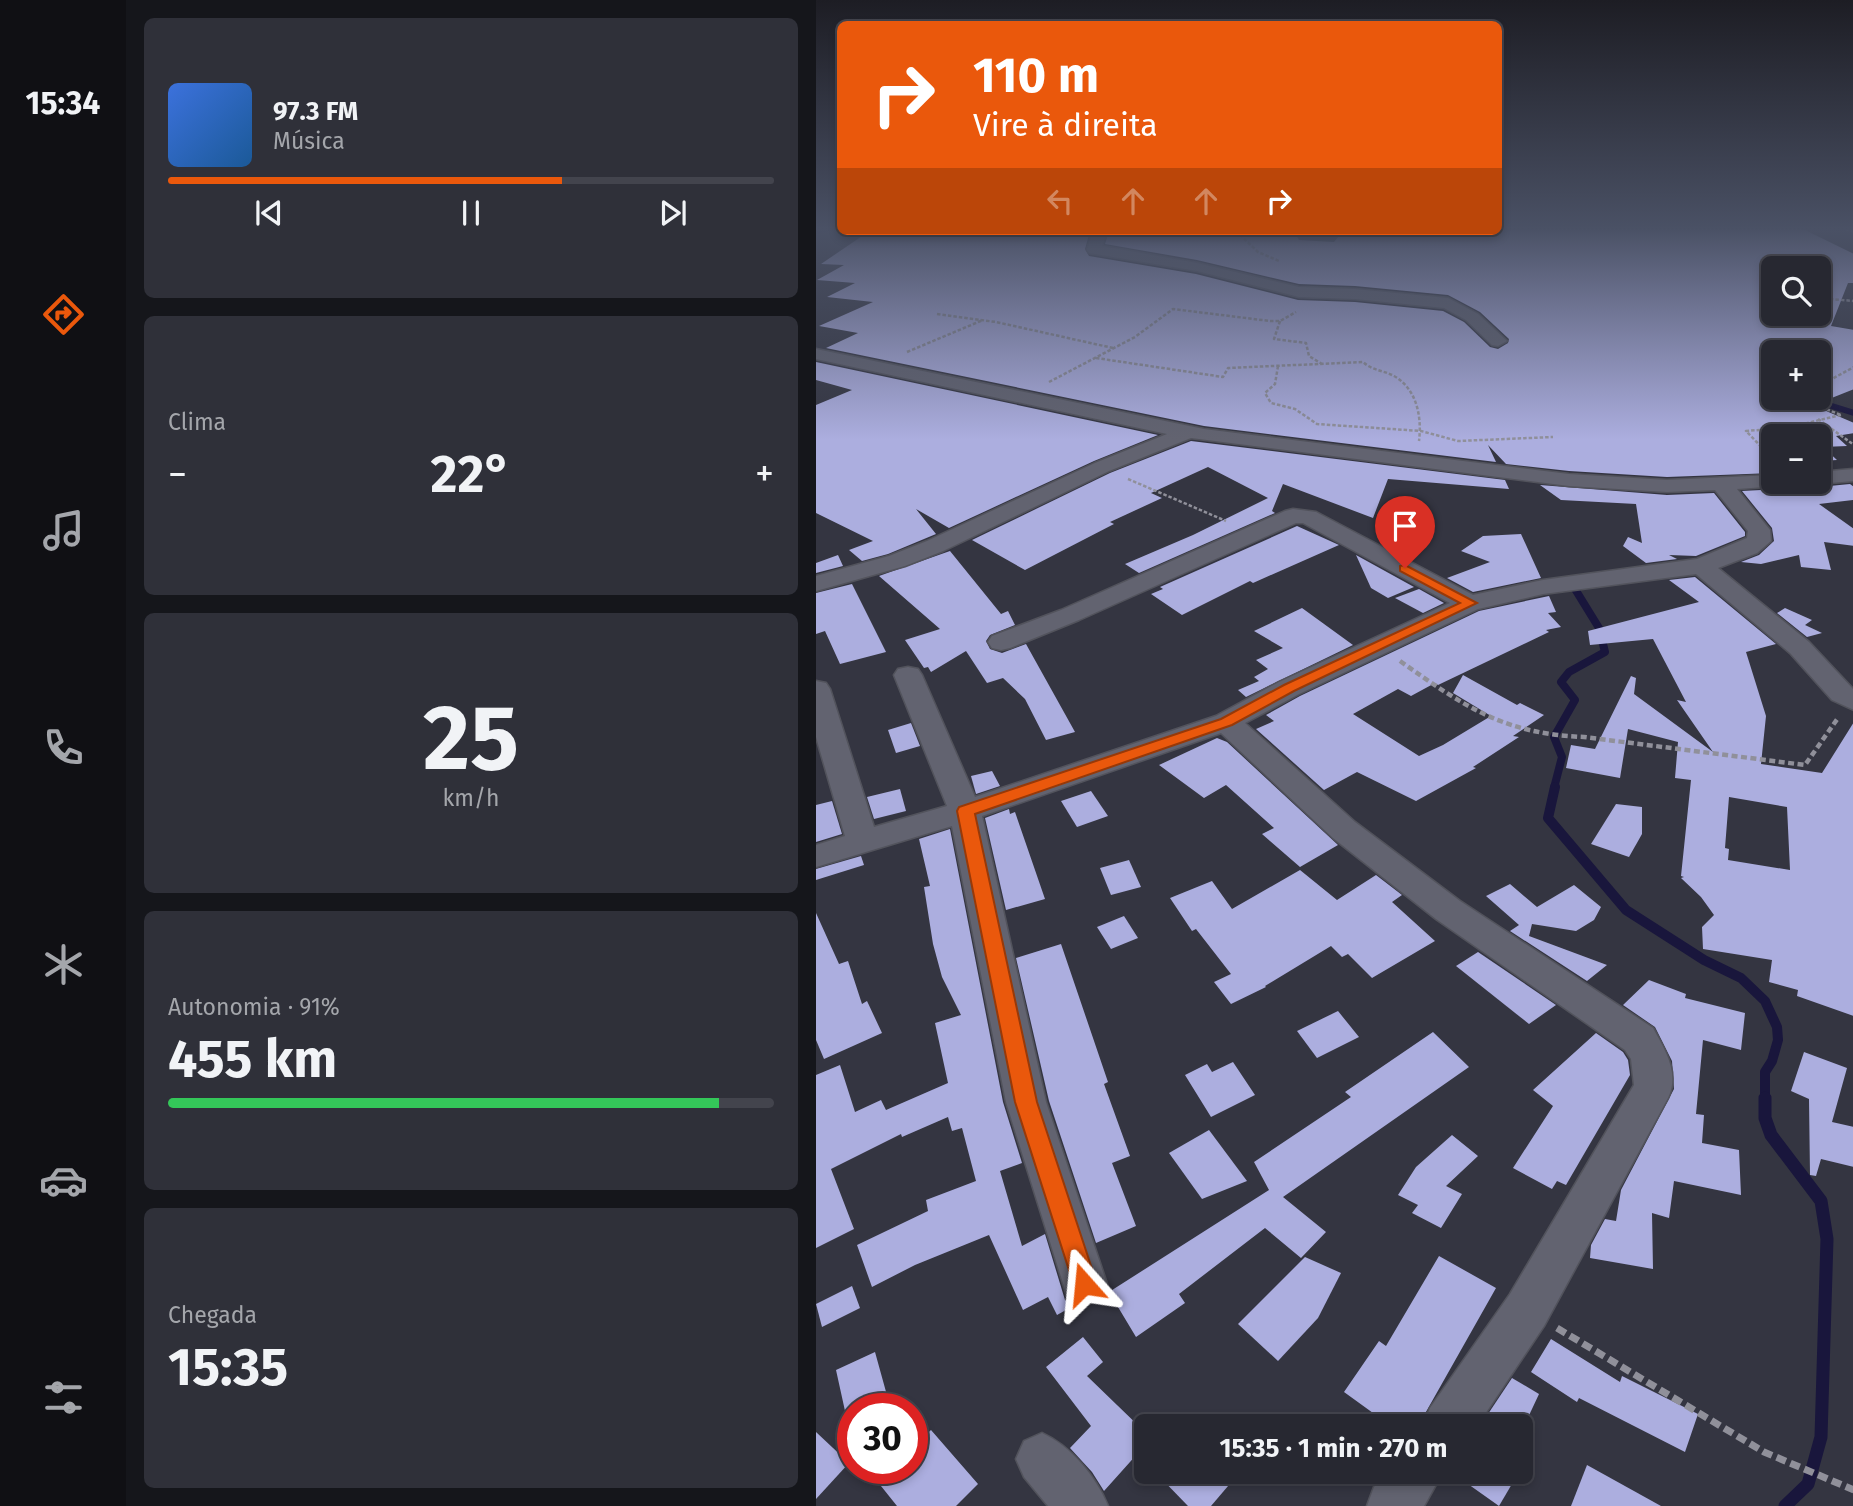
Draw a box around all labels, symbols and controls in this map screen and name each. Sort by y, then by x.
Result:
text: 110 m [973,46,1099,105]
icon: right [858,49,949,140]
text: 15:34 [26,84,100,122]
text: 97.3 FM [273,96,358,127]
text: Vire à direita [973,106,1158,144]
text: Música [273,127,345,155]
icon: left [1041,182,1079,220]
icon: ahead [1114,182,1152,220]
icon: ahead [1187,182,1225,220]
icon: right [1260,182,1298,220]
icon: previous [250,194,288,232]
icon: pause [452,194,490,232]
icon: next [654,194,692,232]
map controls [1761,256,1831,494]
button: search [1761,256,1831,326]
icon: directions [39,290,88,339]
button: + [1761,340,1831,410]
text: Clima [168,408,226,436]
button: − [1761,424,1831,494]
text: 22° [431,443,511,506]
text: − [168,451,187,497]
text: + [755,451,774,497]
pin [1375,496,1435,568]
icon: music [39,506,88,555]
icon: arrive [1386,507,1424,545]
text: 25 [423,684,519,793]
icon: phone [39,723,88,772]
text: km/h [443,784,499,812]
icon: climate [39,940,88,989]
text: Autonomia · 91% [168,993,340,1021]
text: 455 km [168,1028,337,1091]
icon: car [39,1156,88,1205]
position arrow [1047,1247,1121,1321]
text: Chegada [168,1301,257,1329]
text: 15:35 [168,1336,288,1399]
icon: filters [39,1373,88,1422]
speed limit sign: 30 [837,1393,928,1484]
text: 15:35 · 1 min · 270 m [1219,1433,1448,1464]

